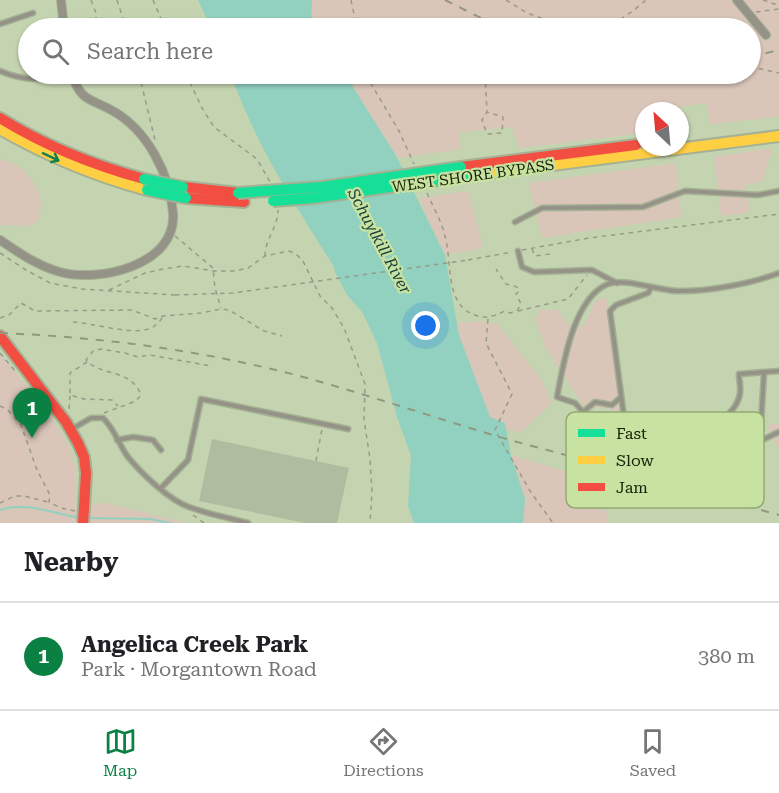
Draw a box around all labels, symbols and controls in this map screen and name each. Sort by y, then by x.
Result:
search box [18,18,761,84]
icon: search [39,35,72,68]
text: Search here [87,39,213,64]
north arrow [635,102,689,156]
one-way arrow [42,152,60,164]
street label: WEST SHORE BYPASS [391,156,555,196]
water label: Schuylkill River [343,184,415,297]
your location [411,311,440,340]
pin: 1 [12,388,51,438]
legend [566,412,764,508]
text: Fast [616,424,647,443]
text: Slow [616,451,654,470]
text: Jam [616,478,648,497]
text: Nearby [24,547,118,577]
text: Angelica Creek Park [81,632,308,657]
text: 1 [38,644,49,668]
text: 380 m [698,644,755,668]
text: Park · Morgantown Road [81,657,317,681]
tab: Map [103,725,137,780]
tab: Directions [343,725,424,780]
tab: Saved [630,725,676,780]

